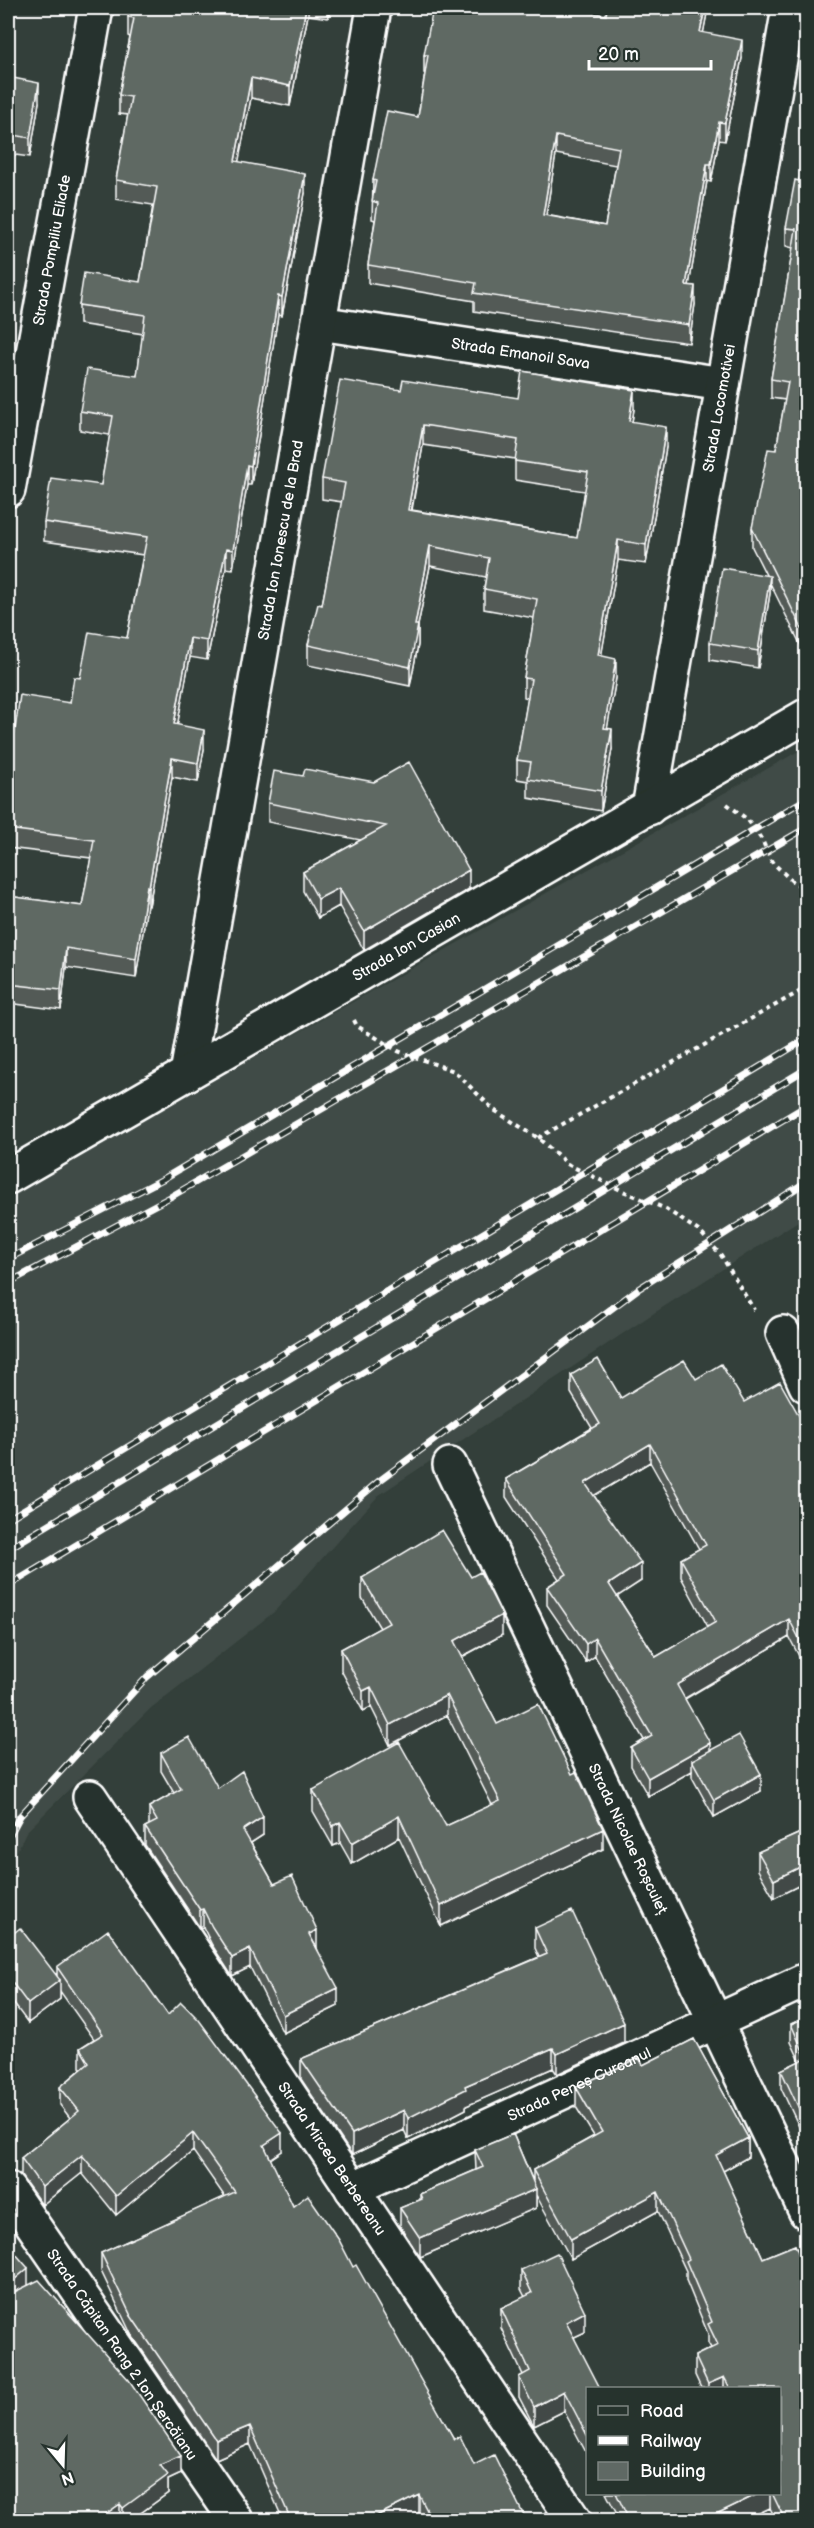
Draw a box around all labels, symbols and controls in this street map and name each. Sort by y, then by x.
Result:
scale bar [589,33,710,71]
text: 20 m [598,44,639,65]
street label: Strada Pompiliu Eliade [29,173,75,327]
street label: Strada Emanoil Sava [450,334,591,374]
street label: Strada Locomotivei [699,343,740,474]
street label: Strada Ion Ionescu de la Brad [254,439,308,642]
street label: Strada Ion Casian [349,909,464,986]
street label: Strada Nicolae Roșculeț [584,1760,672,1918]
street label: Strada Peneș Curcanul [505,2044,654,2126]
street label: Strada Mircea Berbereanu [273,2078,390,2239]
street label: Strada Căpitan Rang 2 Ion Șercăianu [42,2245,201,2464]
legend [586,2387,781,2495]
text: Road [640,2401,684,2422]
text: Railway [640,2431,702,2452]
north arrow [33,2435,93,2495]
text: Building [640,2461,706,2482]
text: N [59,2467,76,2489]

